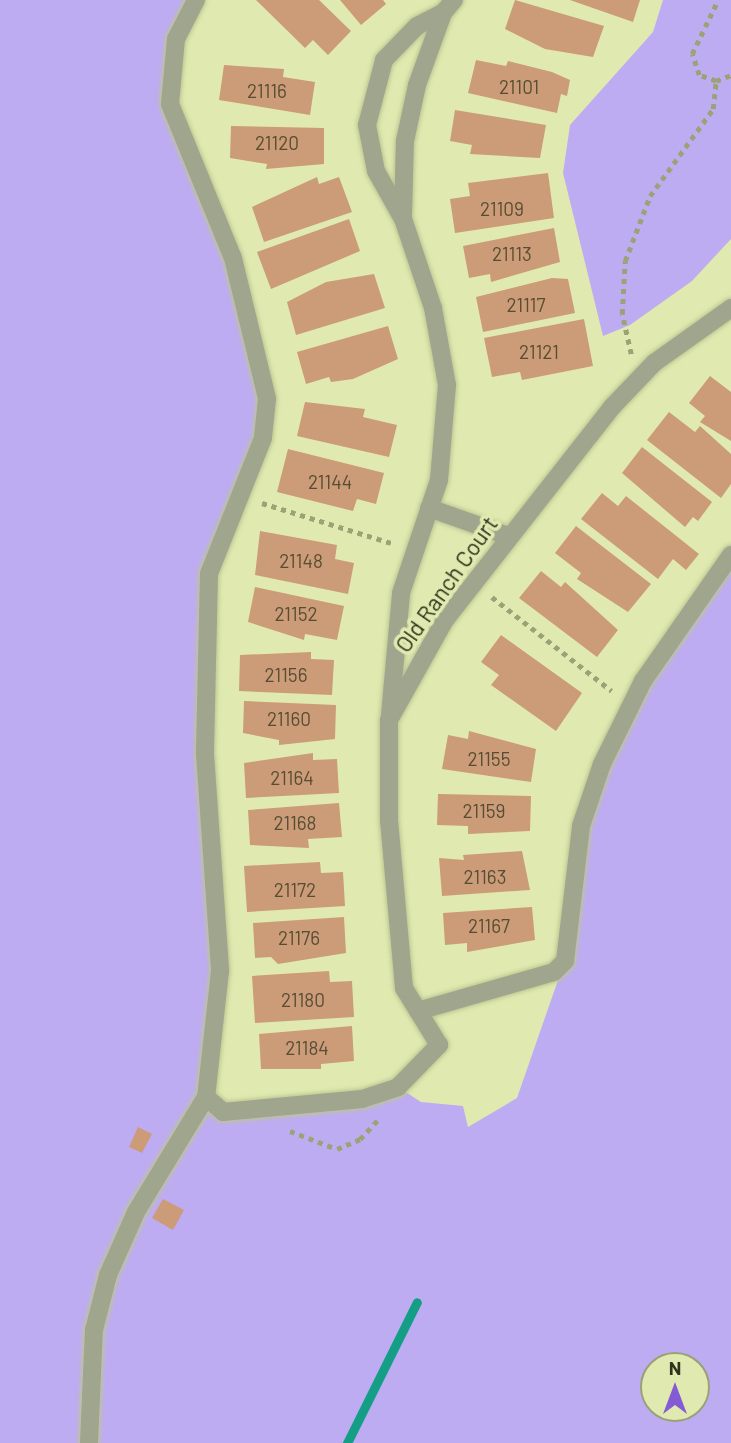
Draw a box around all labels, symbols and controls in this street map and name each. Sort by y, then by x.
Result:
house number: 21101 [499,76,539,98]
house number: 21116 [247,80,287,102]
house number: 21120 [255,132,299,154]
house number: 21109 [480,198,524,220]
house number: 21113 [492,243,532,265]
house number: 21117 [507,294,545,316]
house number: 21121 [519,341,559,363]
house number: 21144 [308,471,352,493]
street label: Old Ranch Court [389,511,503,657]
house number: 21148 [279,550,323,572]
house number: 21152 [274,603,318,625]
house number: 21156 [265,664,307,686]
house number: 21160 [267,708,311,730]
house number: 21155 [468,748,510,770]
house number: 21164 [270,767,314,789]
house number: 21159 [463,800,505,822]
house number: 21168 [274,812,316,834]
house number: 21163 [464,866,506,888]
house number: 21172 [274,879,316,901]
house number: 21167 [468,915,510,937]
house number: 21176 [278,927,320,949]
house number: 21180 [281,989,325,1011]
house number: 21184 [285,1037,329,1059]
north arrow [640,1352,710,1422]
text: N [669,1356,681,1379]

